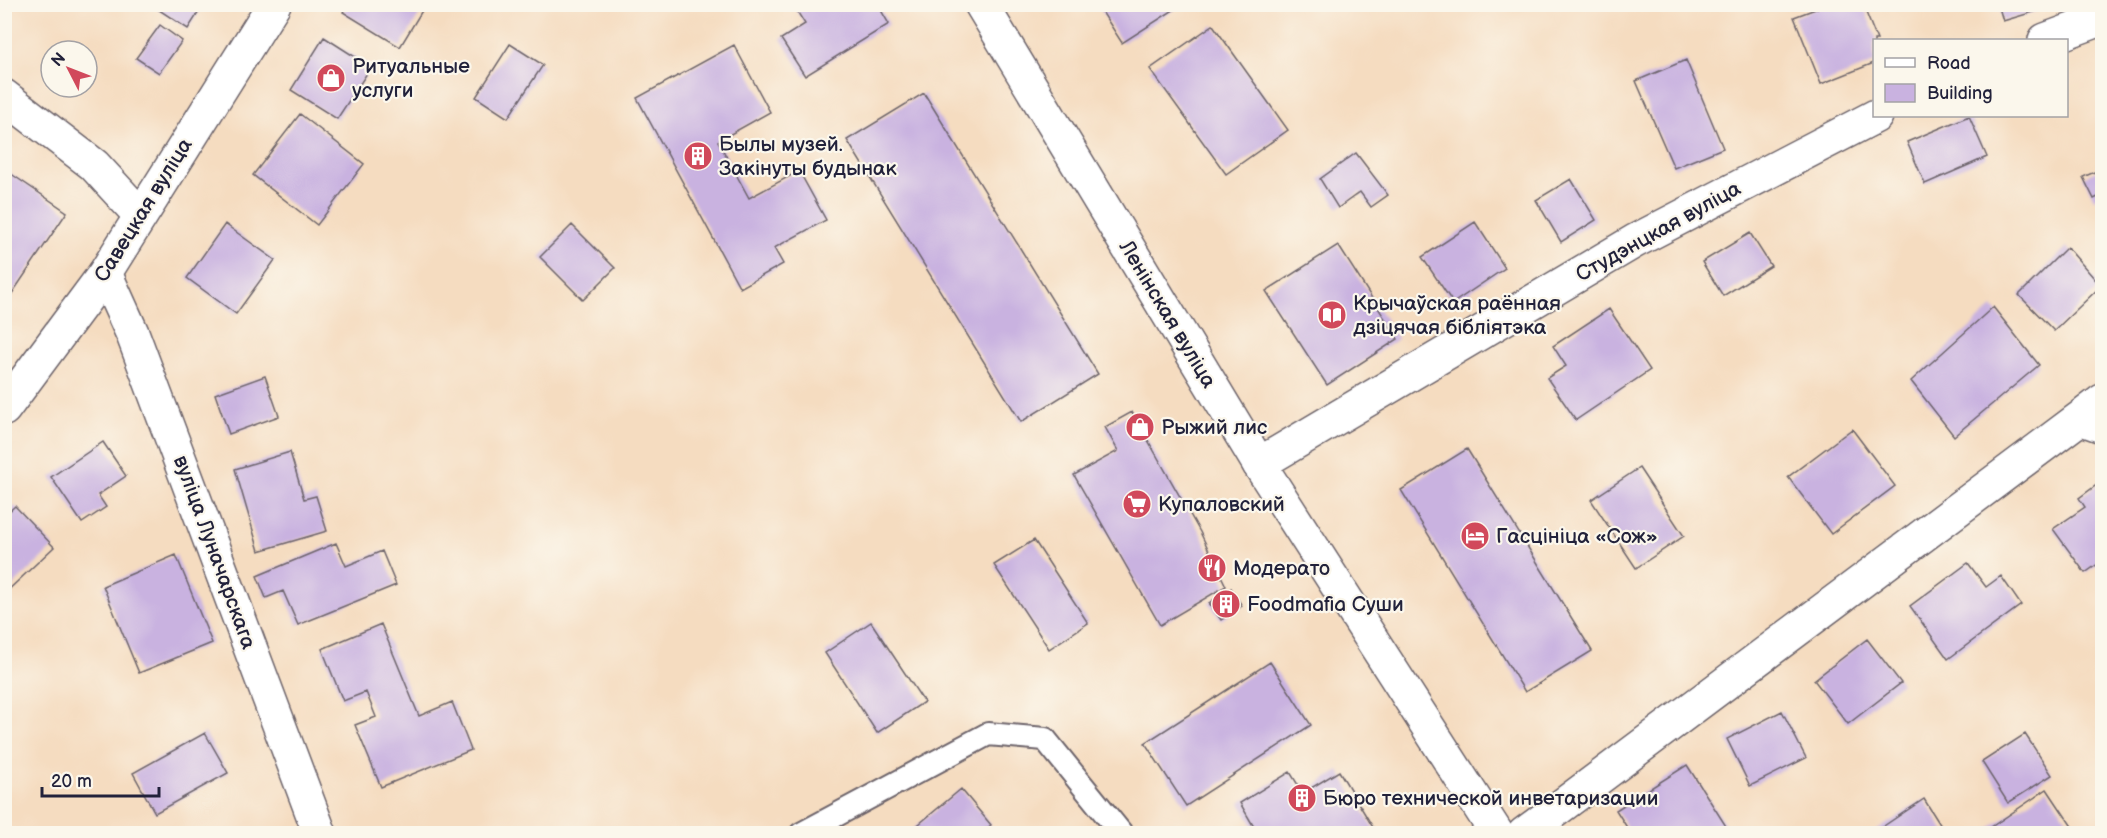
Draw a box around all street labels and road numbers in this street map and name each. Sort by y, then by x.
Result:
street label: Савецкая вуліца [89,133,198,287]
street label: Студэнцкая вуліца [1571,175,1746,287]
street label: Ленінская вуліца [1113,235,1222,393]
street label: вуліца Луначарскага [168,452,261,653]

